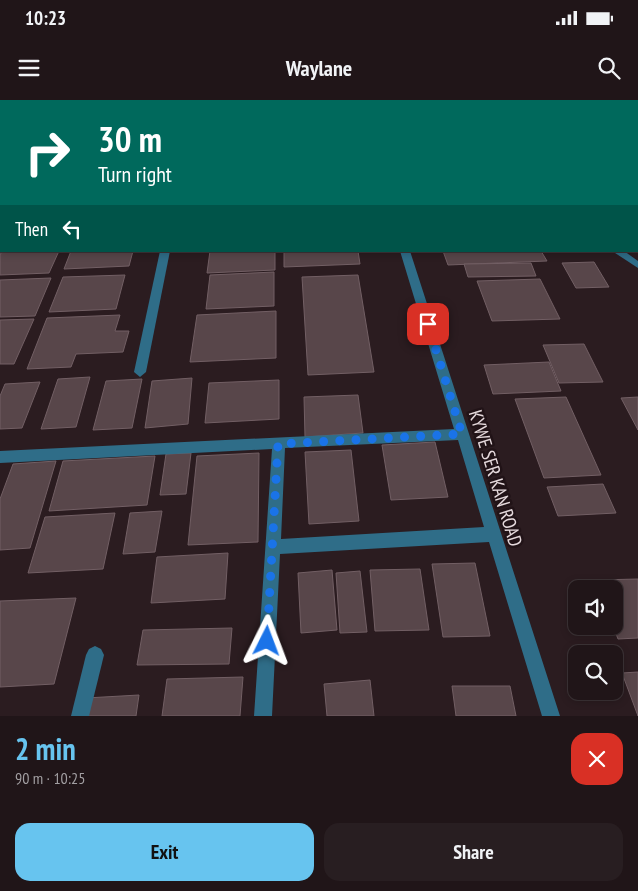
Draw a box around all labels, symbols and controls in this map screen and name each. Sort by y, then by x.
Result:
text: 10:23 [25,6,66,30]
icon: menu [15,54,43,82]
text: Waylane [286,54,352,82]
icon: search [595,54,623,82]
text: 30 m [98,116,162,162]
icon: right [15,120,80,185]
text: Turn right [98,160,172,188]
icon: left [58,215,86,243]
text: Then [15,217,48,241]
pin [407,303,449,345]
icon: arrive [414,310,442,338]
street label: KYWE SER KAN ROAD [464,407,528,549]
map controls [568,580,623,700]
button: sound [568,580,623,635]
position arrow [240,614,292,666]
button: search [568,645,623,700]
text: 2 min [15,729,76,768]
button: close [571,733,623,785]
text: 90 m · 10:25 [15,768,86,788]
button: Exit [15,823,314,881]
button: Share [324,823,623,881]

